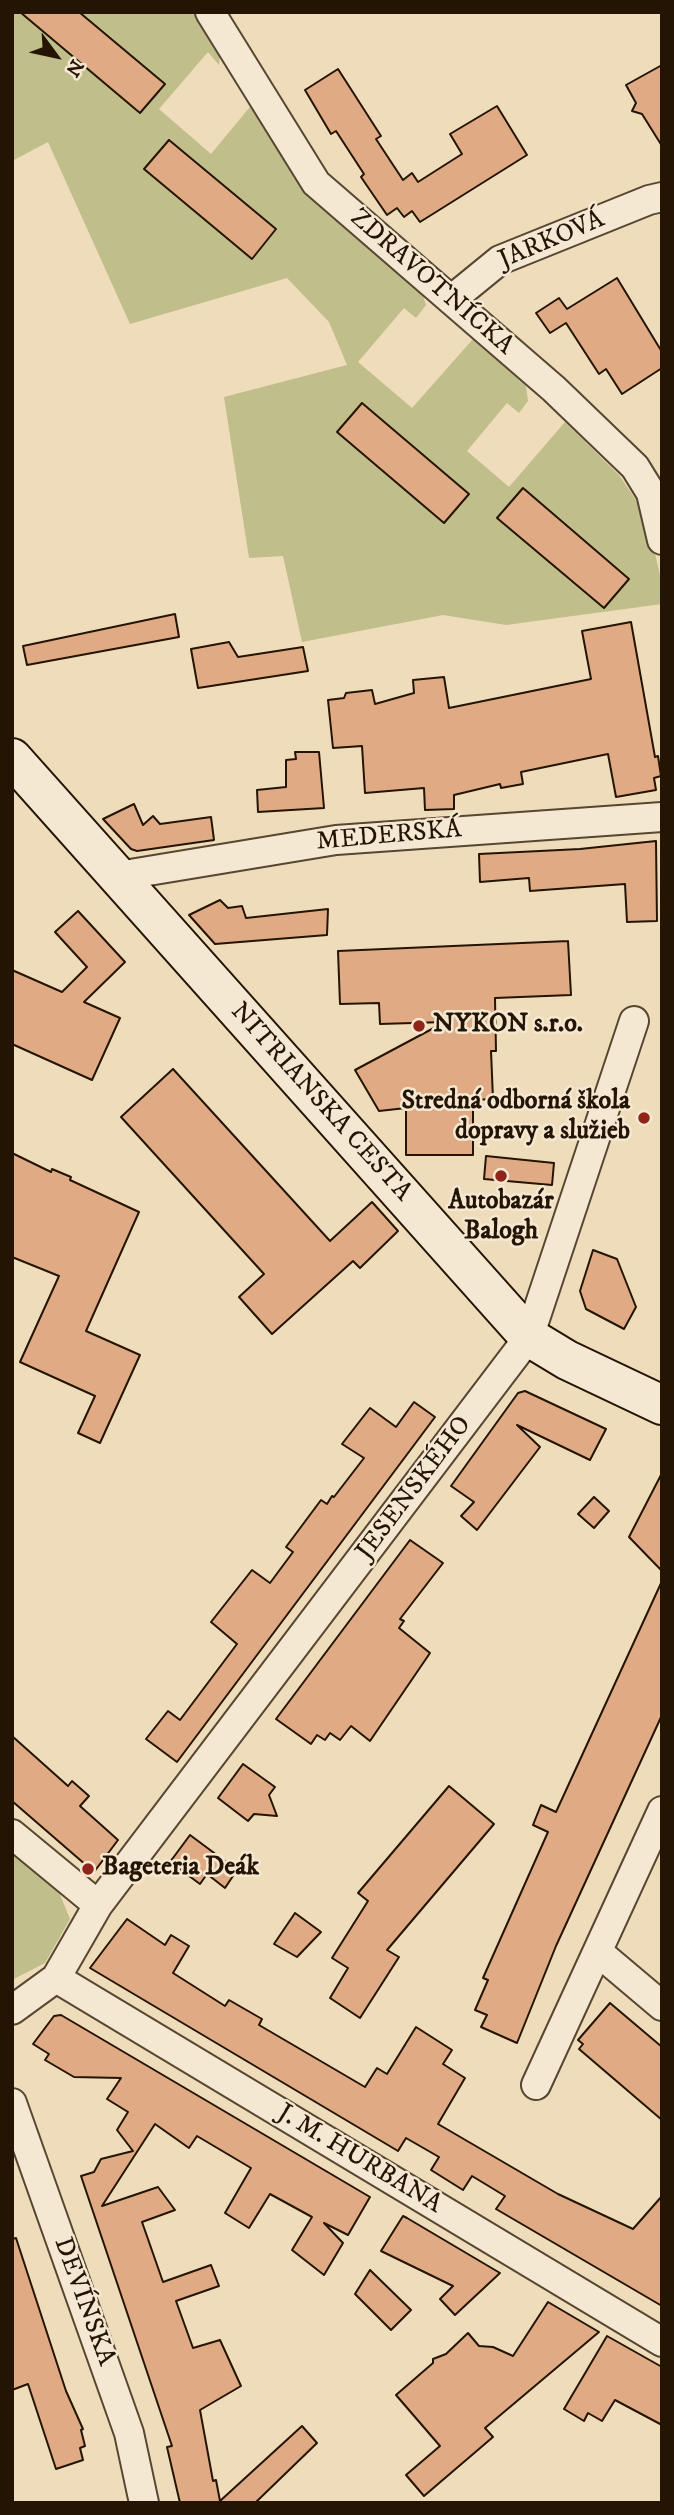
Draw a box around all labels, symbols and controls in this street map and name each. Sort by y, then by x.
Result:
north arrow [21,21,91,91]
text: N [60,55,88,81]
street label: ZDRAVOTNÍCKA [343,203,519,363]
street label: JARKOVÁ [495,205,609,277]
street label: MEDERSKÁ [315,815,463,859]
street label: NITRIANSKA CESTA [223,997,417,1209]
place label: NYKON s.r.o. [433,1010,583,1042]
marker: NYKON s.r.o. [411,1018,427,1034]
place label: Stredná odborná škola dopravy a služieb [401,1087,630,1148]
marker: Stredná odborná škola dopravy a služieb [636,1110,652,1126]
marker: Autobazár Balogh [493,1168,509,1184]
place label: Autobazár Balogh [448,1187,554,1248]
street label: JESENSKÉHO [351,1411,479,1567]
place label: Bageteria Deák [102,1853,259,1885]
marker: Bageteria Deák [80,1861,96,1877]
street label: J. M. HURBANA [271,2099,447,2221]
street label: DEVÍNSKA [45,2234,121,2370]

